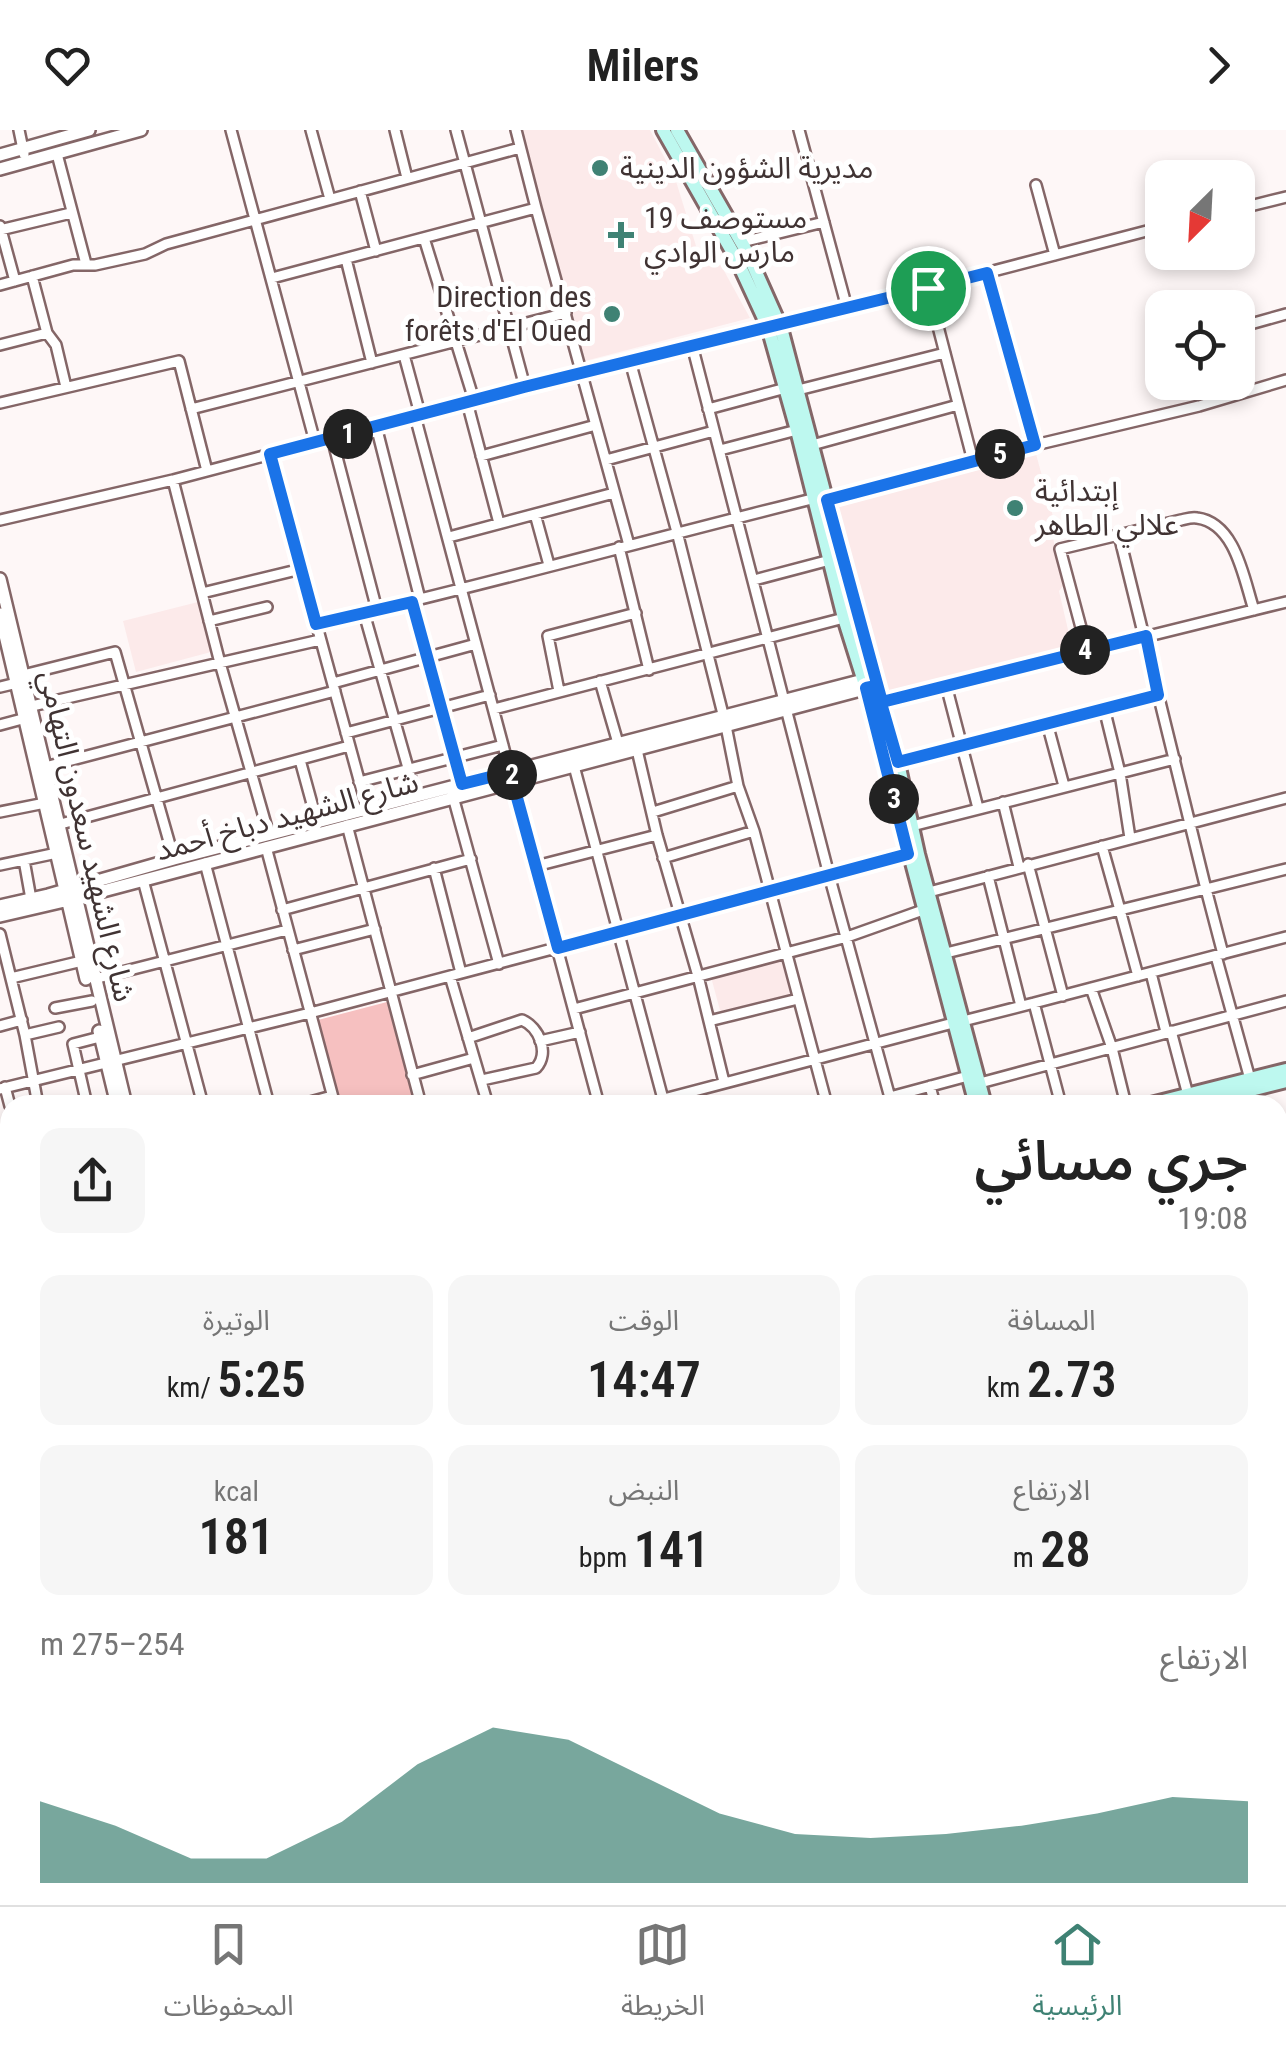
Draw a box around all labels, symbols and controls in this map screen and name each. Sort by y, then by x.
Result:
icon: heart [40,38,95,93]
icon: forward [1191,38,1246,93]
text: Milers [587,39,699,92]
place label: مديرية الشؤون الدينية [620,150,873,185]
marker: مديرية الشؤون الدينية [589,157,611,179]
north arrow [1145,160,1255,270]
map controls [1145,160,1255,400]
place label: مستوصف 19 مارس الوادي [644,200,807,275]
marker: مستوصف 19 مارس الوادي [608,222,634,248]
pin [886,246,971,331]
icon: arrive [901,261,956,316]
place label: Direction des forêts d'El Oued [405,279,592,348]
button: locate [1145,290,1255,400]
marker: Direction des forêts d'El Oued [601,303,623,325]
pin: 1 [323,409,373,459]
text: 1 [341,417,355,450]
pin: 5 [975,429,1025,479]
text: 5 [993,437,1007,470]
place label: إبتدائية علالي الطاهر [1034,473,1179,548]
marker: إبتدائية علالي الطاهر [1004,497,1026,519]
pin: 4 [1060,625,1110,675]
text: 4 [1078,633,1092,666]
street label: شارع الشهيد سعدون التهامي [27,667,143,1006]
pin: 2 [487,750,537,800]
text: 2 [505,758,519,791]
street label: شارع الشهيد دباخ أحمد [152,763,423,872]
pin: 3 [869,774,919,824]
text: 3 [887,782,901,815]
button: share [40,1128,145,1233]
text: جري مسائي [975,1129,1248,1193]
text: 19:08 [1177,1199,1248,1237]
text: الوتيرة [203,1304,270,1337]
text: الوقت [609,1304,679,1337]
text: المسافة [1008,1304,1096,1337]
text: 5:25 [217,1351,306,1409]
text: 14:47 [587,1351,701,1409]
text: 2.73 [1027,1351,1117,1409]
text: /km [167,1371,217,1404]
text: km [987,1371,1027,1404]
text: النبض [609,1474,680,1507]
text: الارتفاع [1013,1474,1090,1507]
text: kcal [214,1475,259,1508]
text: 181 [199,1508,274,1566]
text: 141 [634,1521,709,1579]
text: 28 [1040,1521,1091,1579]
text: bpm [579,1541,634,1574]
text: m [1013,1541,1040,1574]
text: 254–275 m [40,1625,185,1663]
text: الارتفاع [1160,1639,1248,1677]
tab: المحفوظات [164,1917,294,2036]
tab: الخريطة [621,1917,705,2036]
tab: الرئيسية [1032,1917,1122,2036]

